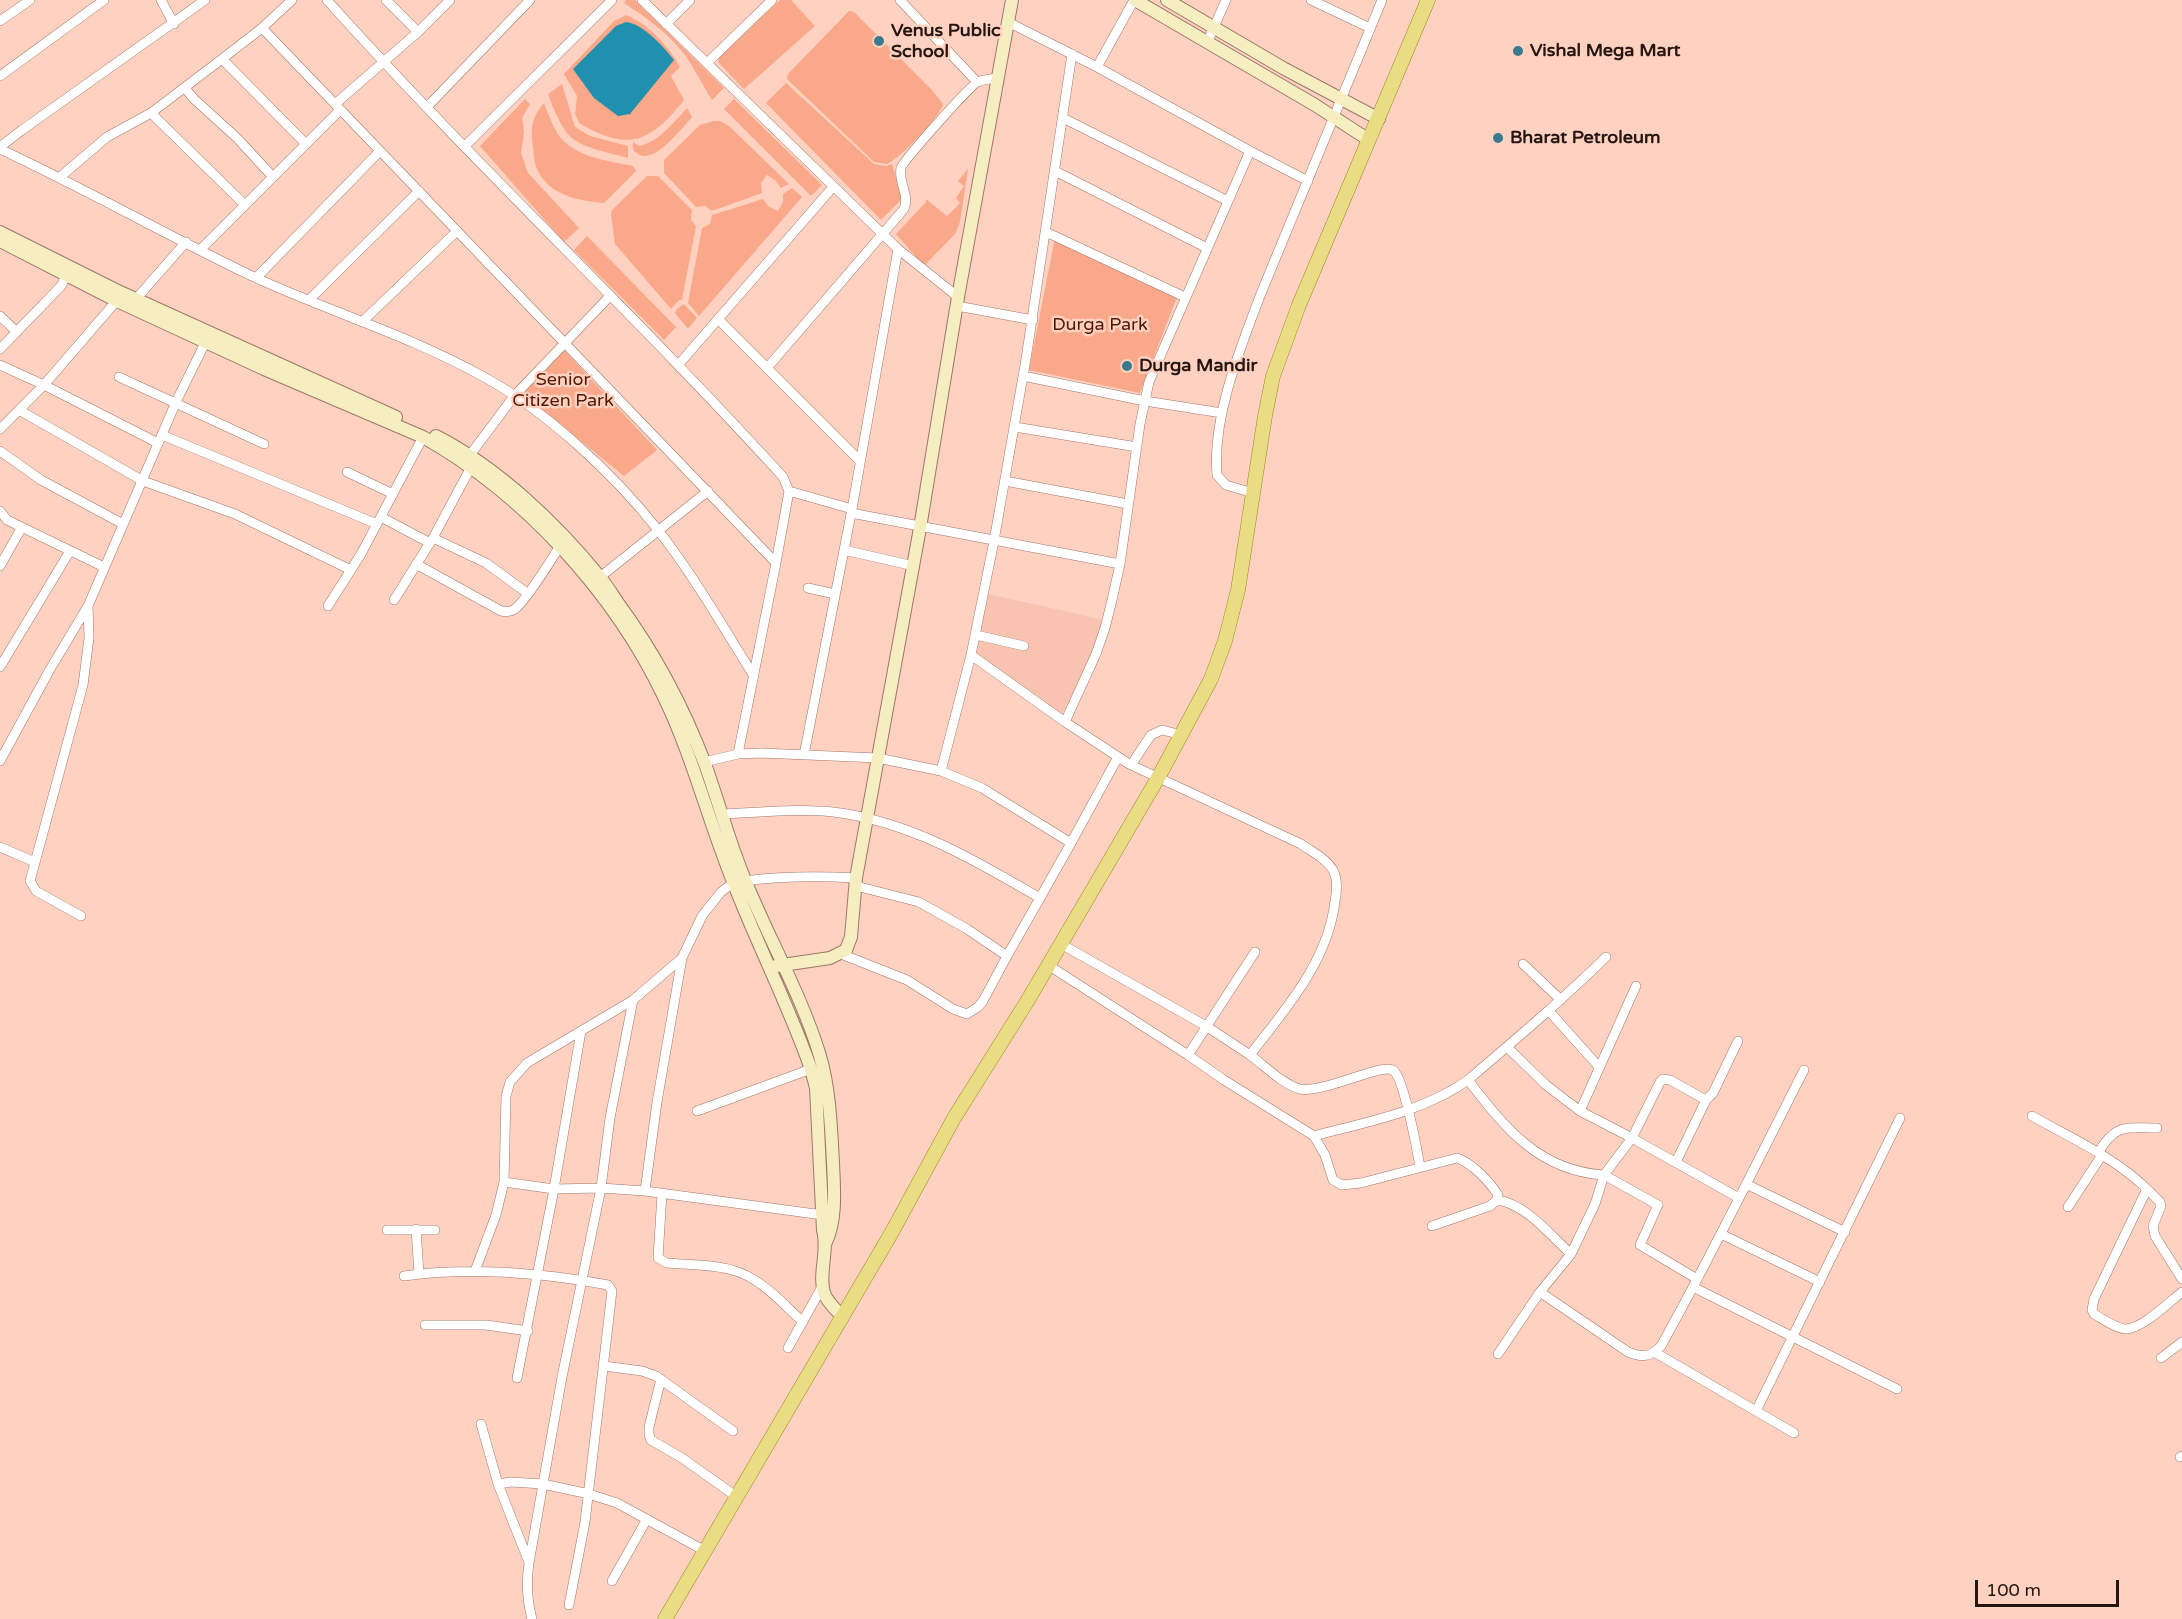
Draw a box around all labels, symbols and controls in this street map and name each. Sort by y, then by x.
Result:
place label: Venus Public School [891,20,1001,63]
marker: Venus Public School [872,34,886,48]
place label: Vishal Mega Mart [1530,40,1680,62]
marker: Vishal Mega Mart [1511,44,1525,58]
place label: Bharat Petroleum [1510,127,1660,149]
marker: Bharat Petroleum [1491,131,1505,145]
park label: Durga Park [1052,314,1148,336]
place label: Durga Mandir [1139,355,1257,377]
marker: Durga Mandir [1120,359,1134,373]
park label: Senior Citizen Park [512,369,614,412]
scale bar [1978,1568,2122,1606]
text: 100 m [1986,1579,2041,1601]

